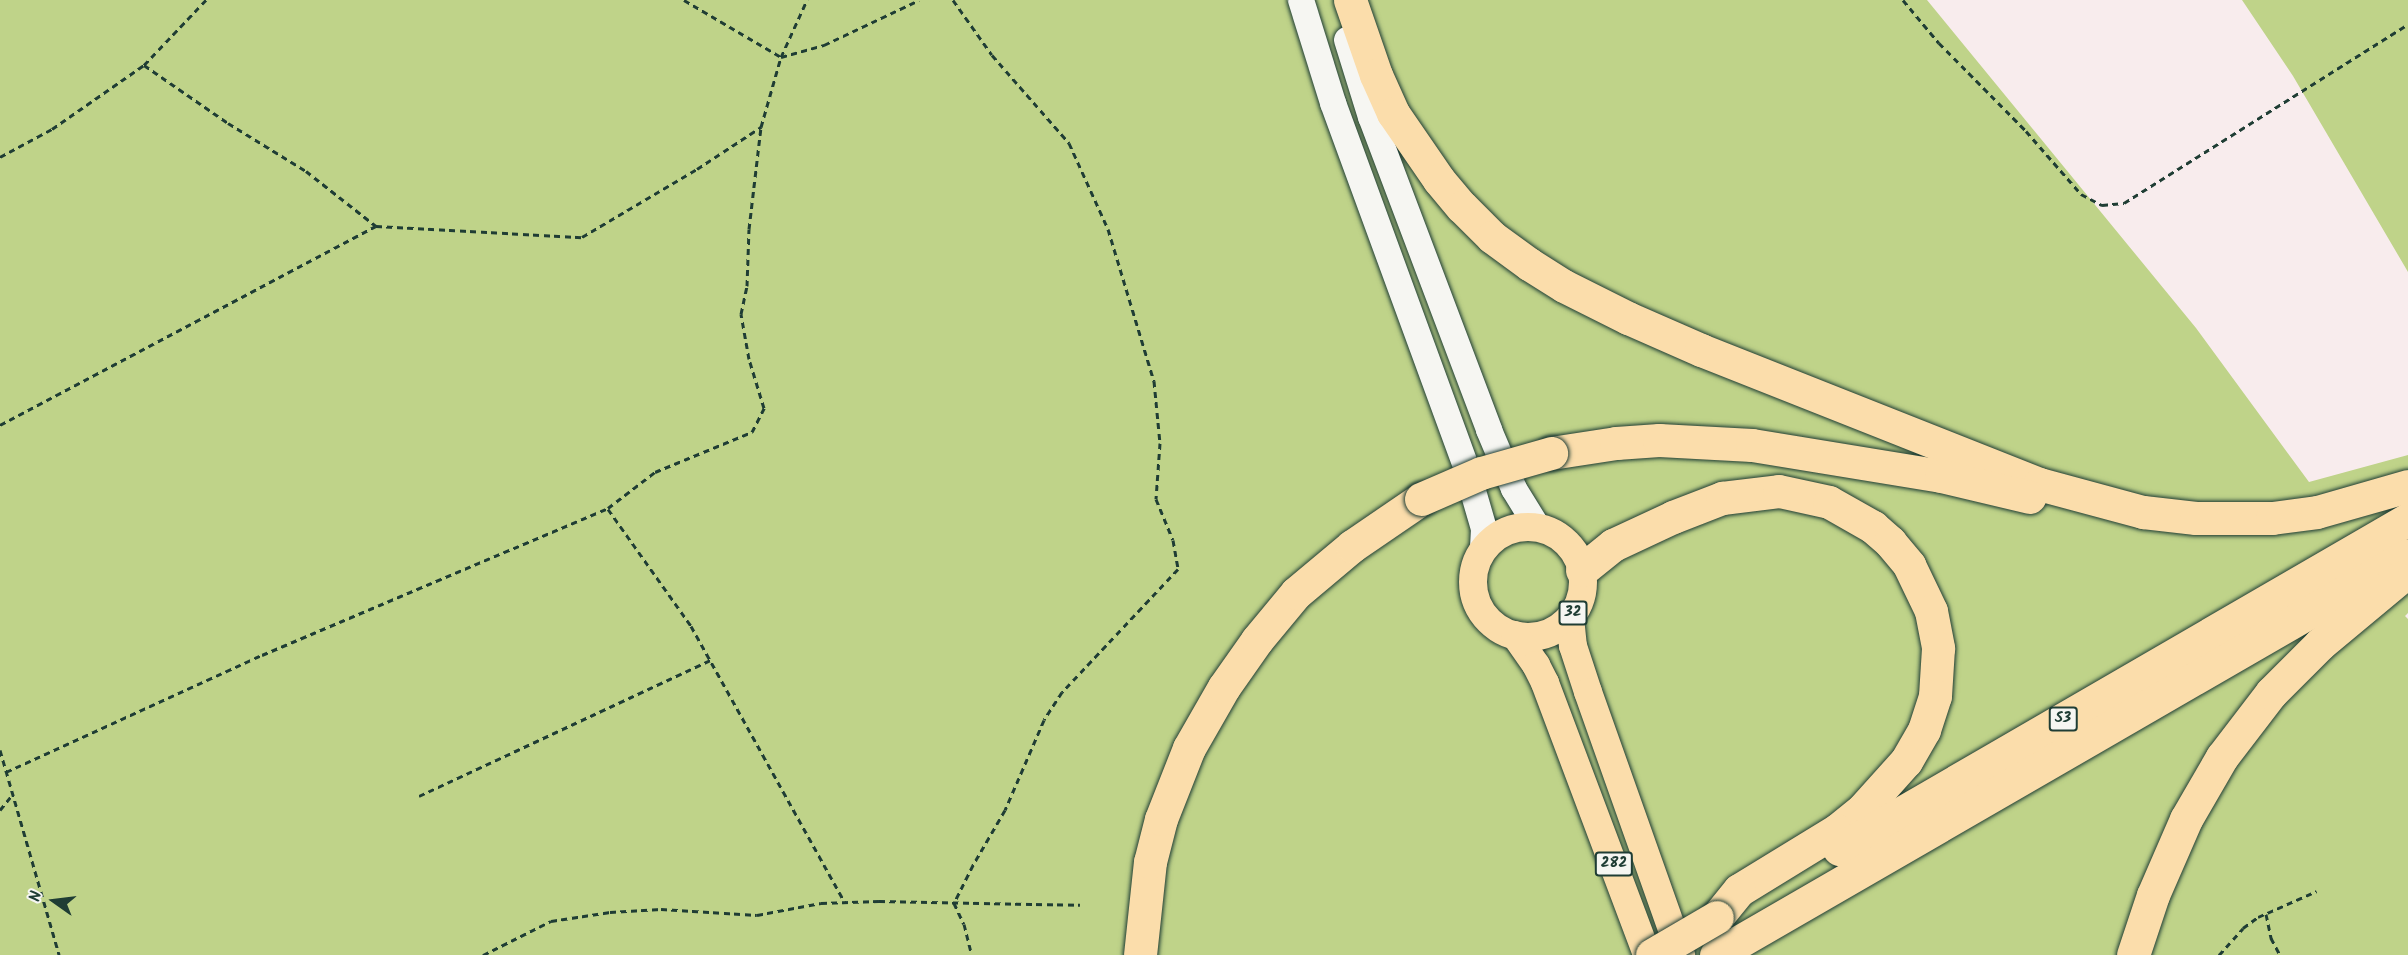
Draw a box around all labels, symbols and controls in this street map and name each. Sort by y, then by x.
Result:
road number: 32 [1558,601,1588,625]
road number: S3 [2048,707,2078,731]
road number: 282 [1594,852,1634,876]
north arrow [24,871,84,931]
text: N [23,889,49,904]

